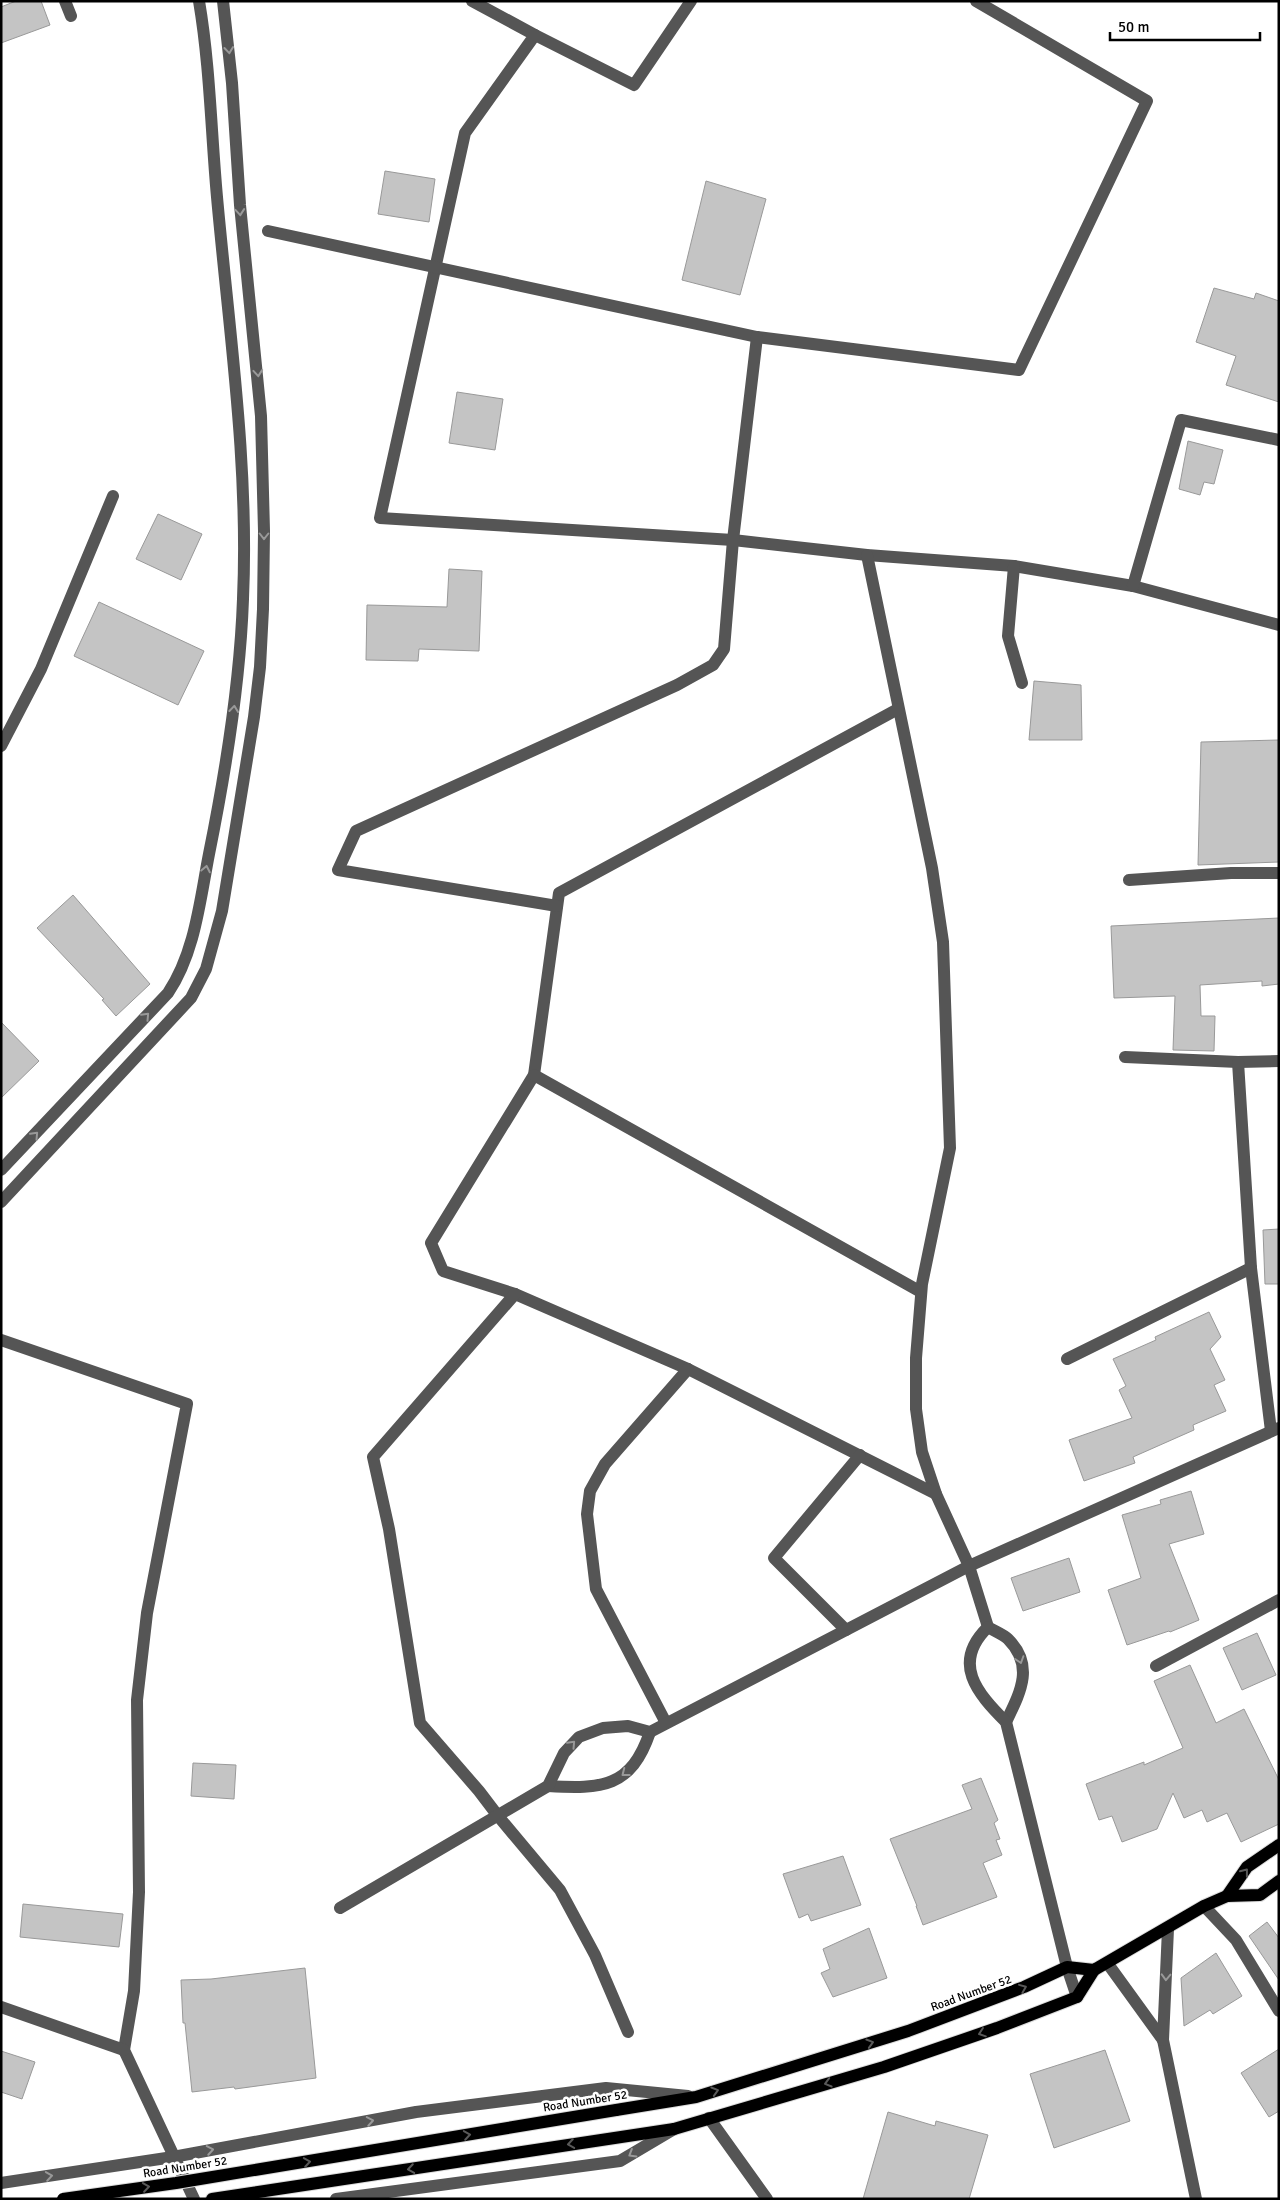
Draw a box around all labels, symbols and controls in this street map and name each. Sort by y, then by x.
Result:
scale bar [1110,10,1260,42]
text: 50 m [1118,18,1149,36]
one-way arrow [223,46,234,54]
one-way arrow [234,208,245,216]
one-way arrow [252,369,263,377]
one-way arrow [259,532,269,540]
one-way arrow [228,705,239,713]
one-way arrow [200,865,211,874]
one-way arrow [140,1013,149,1022]
one-way arrow [29,1131,38,1140]
one-way arrow [1015,1655,1025,1664]
one-way arrow [566,1741,575,1750]
one-way arrow [622,1767,631,1775]
one-way arrow [1239,1869,1247,1878]
street label: Road Number 52 [929,1972,1014,2015]
one-way arrow [1160,1974,1171,1982]
one-way arrow [1018,1983,1027,1994]
one-way arrow [979,2028,987,2038]
one-way arrow [865,2038,874,2048]
one-way arrow [824,2078,832,2088]
one-way arrow [710,2086,718,2096]
street label: Road Number 52 [542,2087,628,2116]
one-way arrow [365,2116,374,2126]
one-way arrow [463,2130,471,2140]
one-way arrow [567,2139,576,2149]
one-way arrow [206,2145,214,2155]
one-way arrow [628,2147,637,2157]
street label: Road Number 52 [142,2153,228,2182]
one-way arrow [302,2157,311,2167]
one-way arrow [406,2163,415,2173]
one-way arrow [45,2171,54,2181]
one-way arrow [142,2183,151,2193]

